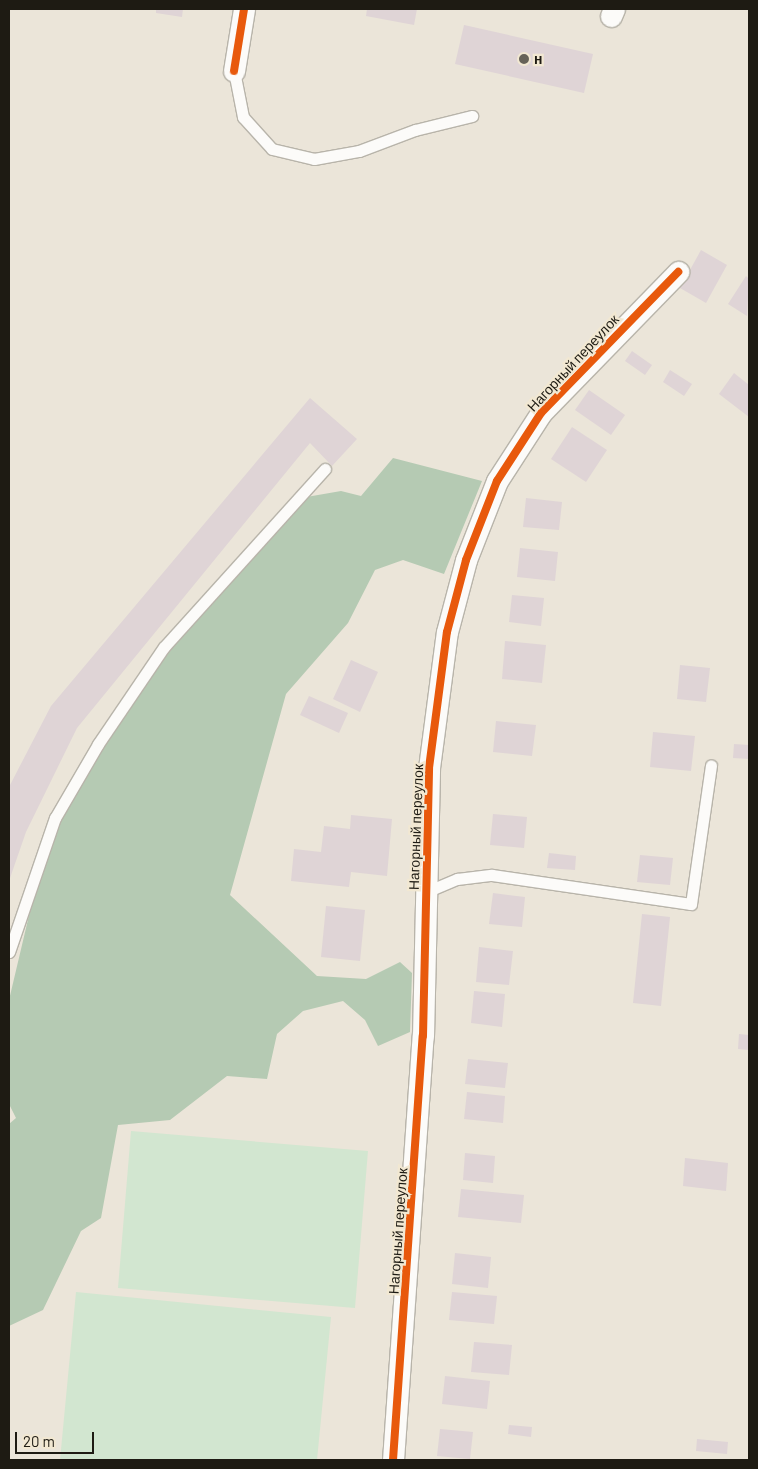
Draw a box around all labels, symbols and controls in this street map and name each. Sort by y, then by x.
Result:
place label: н [534,51,542,67]
marker: н [518,53,530,65]
street label: Нагорный переулок [524,311,622,415]
street label: Нагорный переулок [405,764,427,890]
street label: Нагорный переулок [385,1167,411,1295]
scale bar [18,1422,96,1454]
text: 20 m [23,1432,55,1450]

